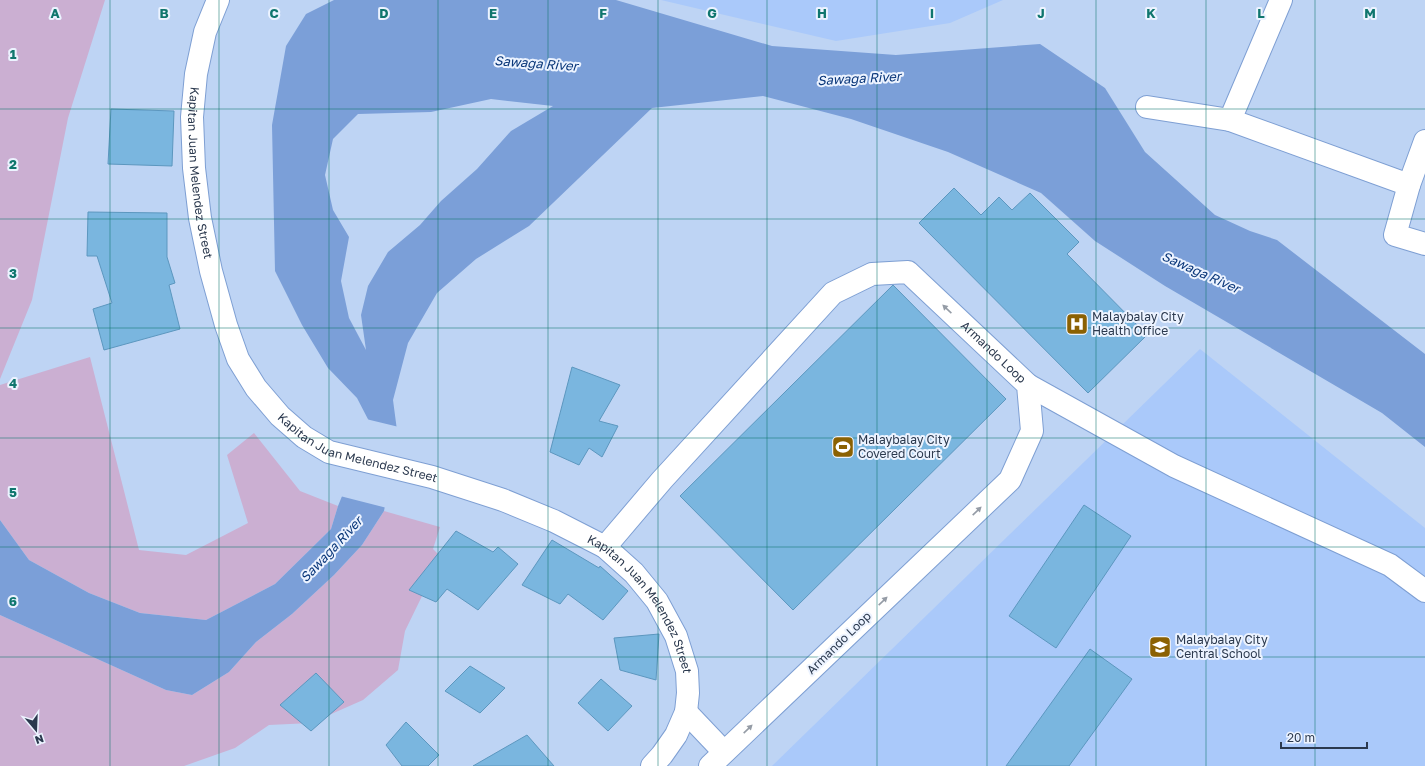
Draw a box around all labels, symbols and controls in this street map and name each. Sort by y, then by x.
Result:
text: A [50,5,60,21]
text: B [159,5,169,21]
text: C [269,5,279,21]
text: D [379,5,389,21]
text: E [489,5,497,21]
text: F [599,5,607,21]
text: G [707,5,717,21]
text: H [817,5,827,21]
text: I [930,5,934,21]
text: J [1037,5,1045,21]
text: K [1146,5,1156,21]
text: L [1257,5,1265,21]
text: M [1364,5,1376,21]
text: 1 [10,46,17,62]
water label: Sawaga River [494,52,580,74]
water label: Sawaga River [817,68,903,88]
street label: Kapitan Juan Melendez Street [185,86,216,260]
text: 2 [9,156,17,172]
water label: Sawaga River [1160,248,1244,297]
text: 3 [9,265,17,281]
one-way arrow [942,305,952,314]
place label: Malaybalay City Health Office [1092,309,1184,338]
hospital icon: Malaybalay City Health Office [1064,311,1090,337]
street label: Armando Loop [958,318,1029,386]
text: 4 [9,375,17,391]
street label: Kapitan Juan Melendez Street [275,409,440,485]
place label: Malaybalay City Covered Court [858,432,950,461]
sports icon: Malaybalay City Covered Court [830,434,856,460]
text: 5 [9,484,17,500]
one-way arrow [972,506,982,516]
water label: Sawaga River [297,512,367,585]
street label: Kapitan Juan Melendez Street [585,531,695,674]
text: 6 [9,593,17,609]
one-way arrow [878,596,888,606]
street label: Armando Loop [803,608,874,677]
place label: Malaybalay City Central School [1176,632,1268,661]
school or university icon: Malaybalay City Central School [1147,634,1173,660]
north arrow [16,710,56,750]
scale bar [1281,724,1367,750]
one-way arrow [743,725,753,734]
text: 20 m [1287,730,1315,745]
text: N [33,732,45,747]

